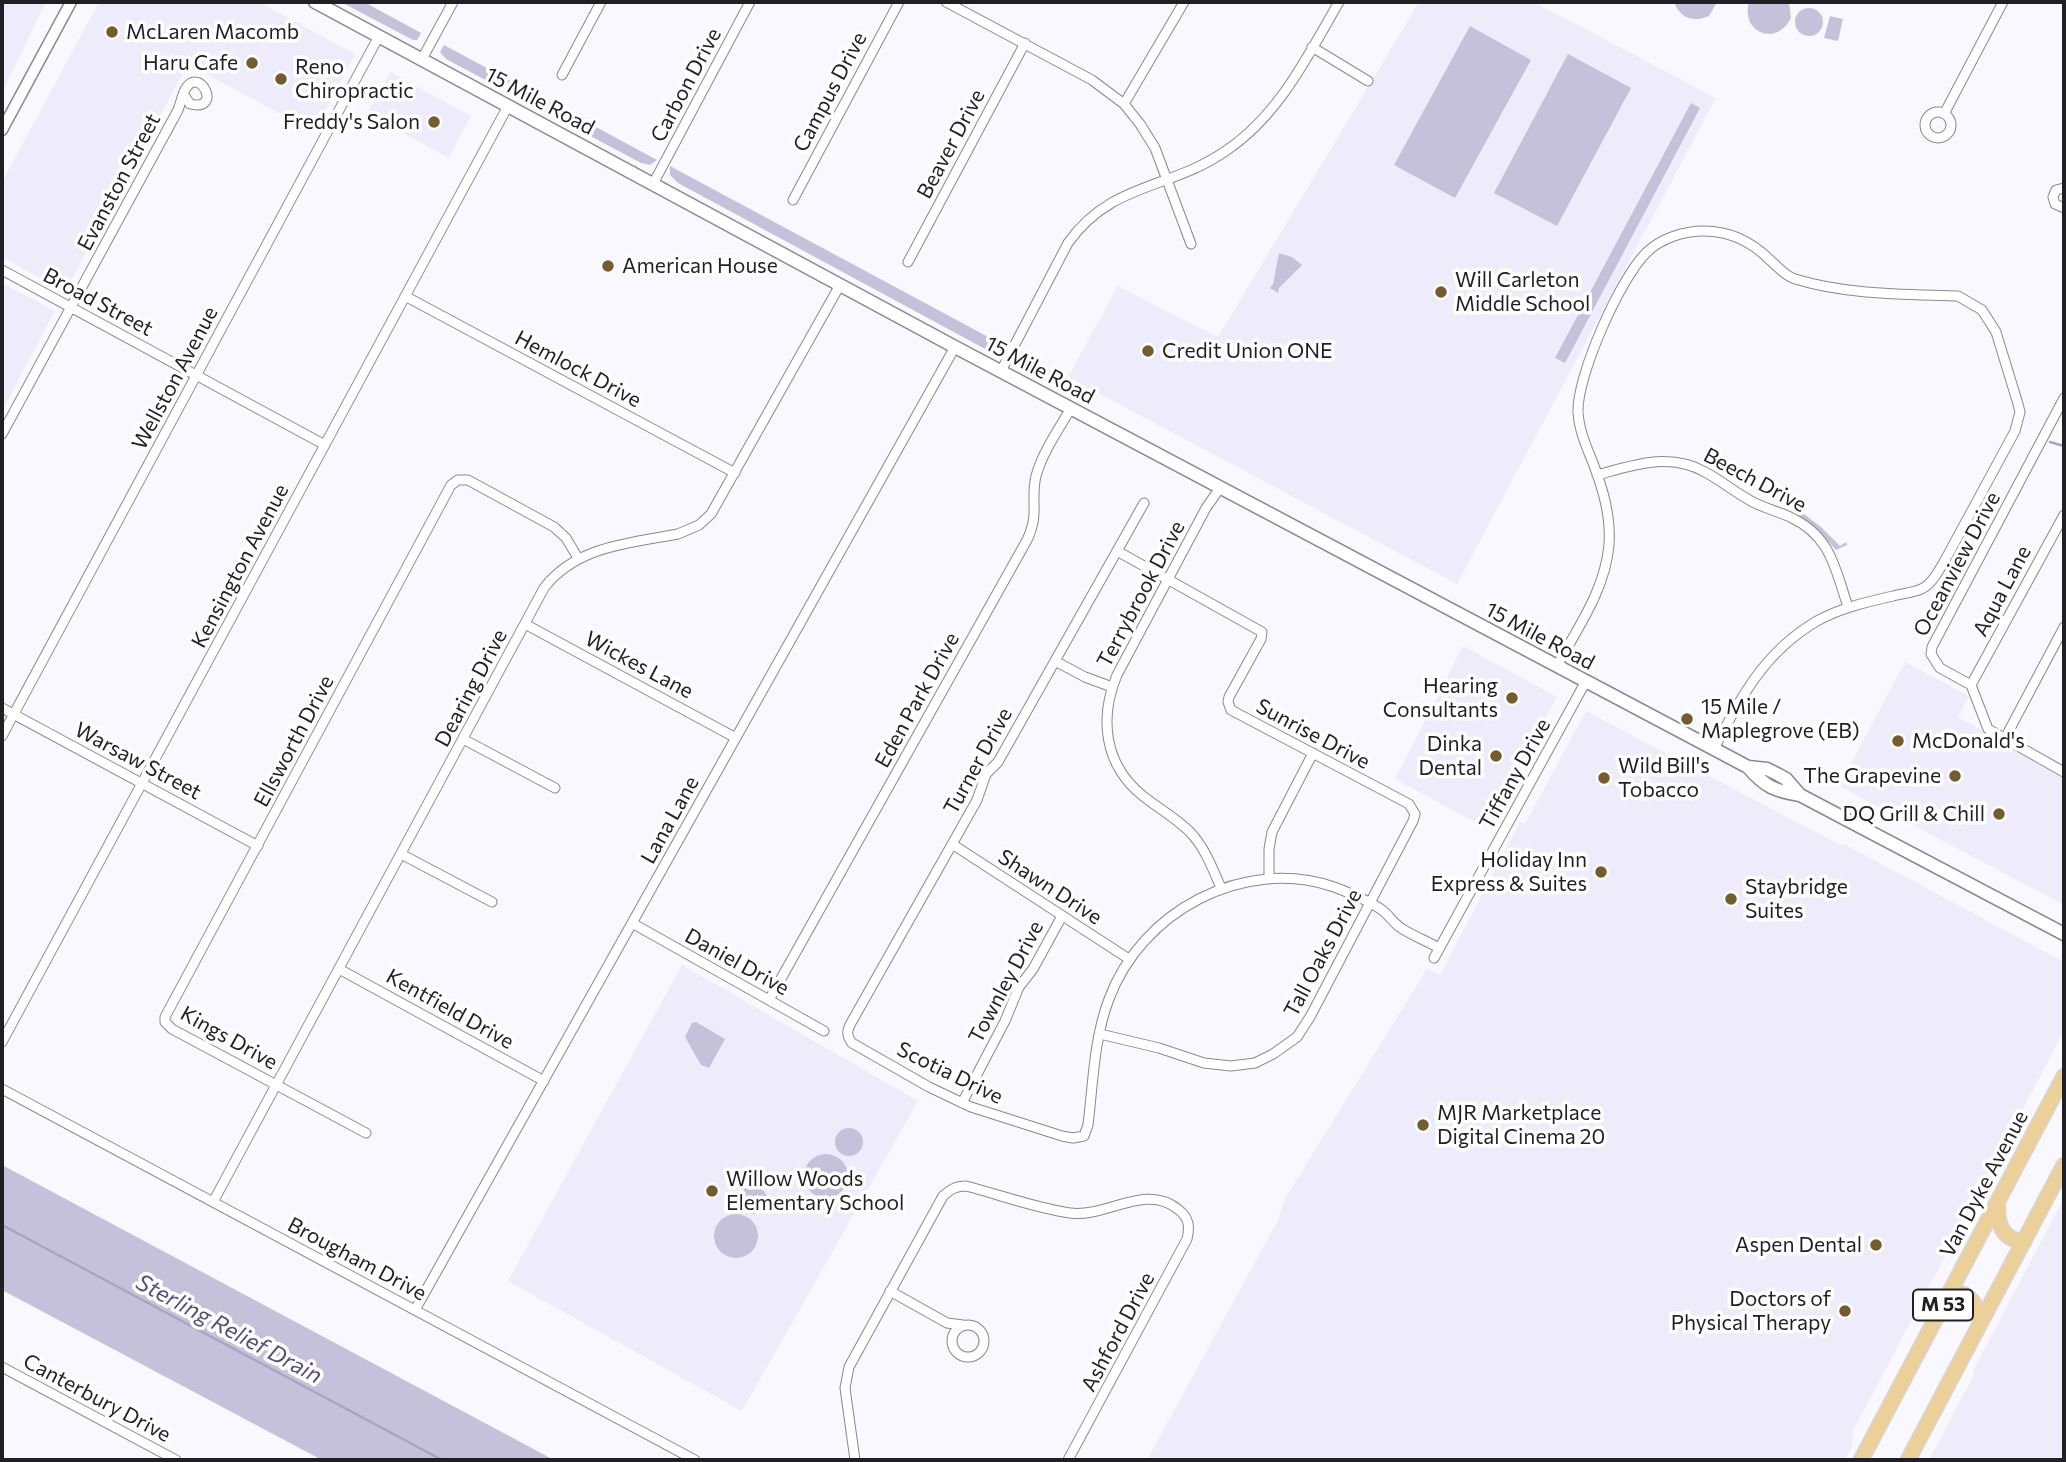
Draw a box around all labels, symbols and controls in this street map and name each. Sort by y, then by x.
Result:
place label: McLaren Macomb [126,19,299,45]
marker: McLaren Macomb [104,24,120,40]
street label: Carbon Drive [645,24,727,146]
street label: Campus Drive [788,28,872,156]
place label: Haru Cafe [143,50,238,76]
place label: Reno Chiropractic [295,54,414,104]
marker: Haru Cafe [244,55,260,71]
street label: 15 Mile Road [481,62,599,140]
marker: Reno Chiropractic [273,71,289,87]
street label: Beaver Drive [912,85,990,203]
street label: Evanston Street [72,109,166,255]
place label: Freddy's Salon [283,109,420,135]
marker: Freddy's Salon [426,114,442,130]
place label: American House [622,253,778,279]
marker: American House [600,258,616,274]
street label: Broad Street [39,263,157,341]
place label: Will Carleton Middle School [1455,267,1590,317]
marker: Will Carleton Middle School [1433,284,1449,300]
street label: Wellston Avenue [127,302,223,454]
street label: Hemlock Drive [510,325,646,413]
street label: 15 Mile Road [981,331,1099,409]
place label: Credit Union ONE [1162,338,1332,364]
marker: Credit Union ONE [1140,343,1156,359]
street label: Beech Drive [1699,442,1811,518]
street label: Kensington Avenue [186,480,294,652]
street label: Oceanview Drive [1908,487,2006,641]
street label: Terrybrook Drive [1092,516,1190,672]
street label: Aqua Lane [1968,541,2036,641]
street label: 15 Mile Road [1481,597,1599,675]
street label: Dearing Drive [429,625,513,751]
street label: Wickes Lane [581,626,697,704]
street label: Eden Park Drive [870,628,964,772]
street label: Ellsworth Drive [249,671,339,811]
place label: Hearing Consultants [1383,673,1498,723]
marker: Hearing Consultants [1504,690,1520,706]
street label: Sunrise Drive [1252,693,1374,775]
place label: 15 Mile / Maplegrove (EB) [1701,694,1860,744]
street label: Turner Drive [938,703,1018,819]
marker: 15 Mile / Maplegrove (EB) [1679,711,1695,727]
street label: Tiffany Drive [1474,714,1556,834]
street label: Warsaw Street [70,717,206,805]
place label: McDonald's [1912,728,2025,754]
place label: Dinka Dental [1418,731,1482,781]
marker: McDonald's [1890,733,1906,749]
marker: Dinka Dental [1488,748,1504,764]
place label: Wild Bill's Tobacco [1618,753,1710,803]
place label: The Grapevine [1803,763,1941,789]
marker: The Grapevine [1947,768,1963,784]
marker: Wild Bill's Tobacco [1596,770,1612,786]
street label: Lana Lane [636,772,704,868]
place label: DQ Grill & Chill [1843,801,1985,827]
marker: DQ Grill & Chill [1991,806,2007,822]
street label: Shawn Drive [993,844,1107,930]
place label: Holiday Inn Express & Suites [1431,847,1587,897]
marker: Holiday Inn Express & Suites [1593,864,1609,880]
place label: Staybridge Suites [1745,874,1848,924]
street label: Tall Oaks Drive [1279,885,1367,1021]
marker: Staybridge Suites [1723,891,1739,907]
street label: Townley Drive [963,917,1049,1047]
street label: Daniel Drive [681,923,793,1001]
street label: Kentfield Drive [382,964,518,1054]
street label: Kings Drive [176,1001,282,1075]
street label: Scotia Drive [893,1037,1007,1109]
place label: MJR Marketplace Digital Cinema 20 [1437,1100,1605,1150]
street label: Van Dyke Avenue [1935,1106,2033,1262]
marker: MJR Marketplace Digital Cinema 20 [1415,1117,1431,1133]
place label: Willow Woods Elementary School [726,1166,904,1216]
marker: Willow Woods Elementary School [704,1183,720,1199]
street label: Brougham Drive [283,1212,431,1306]
place label: Aspen Dental [1735,1232,1862,1258]
marker: Aspen Dental [1868,1237,1884,1253]
water label: Sterling Relief Drain [131,1268,327,1390]
street label: Ashford Drive [1076,1268,1160,1396]
place label: Doctors of Physical Therapy [1671,1286,1831,1336]
road number: M 53 [1913,1289,1973,1320]
marker: Doctors of Physical Therapy [1837,1303,1853,1319]
street label: Canterbury Drive [19,1348,175,1448]

